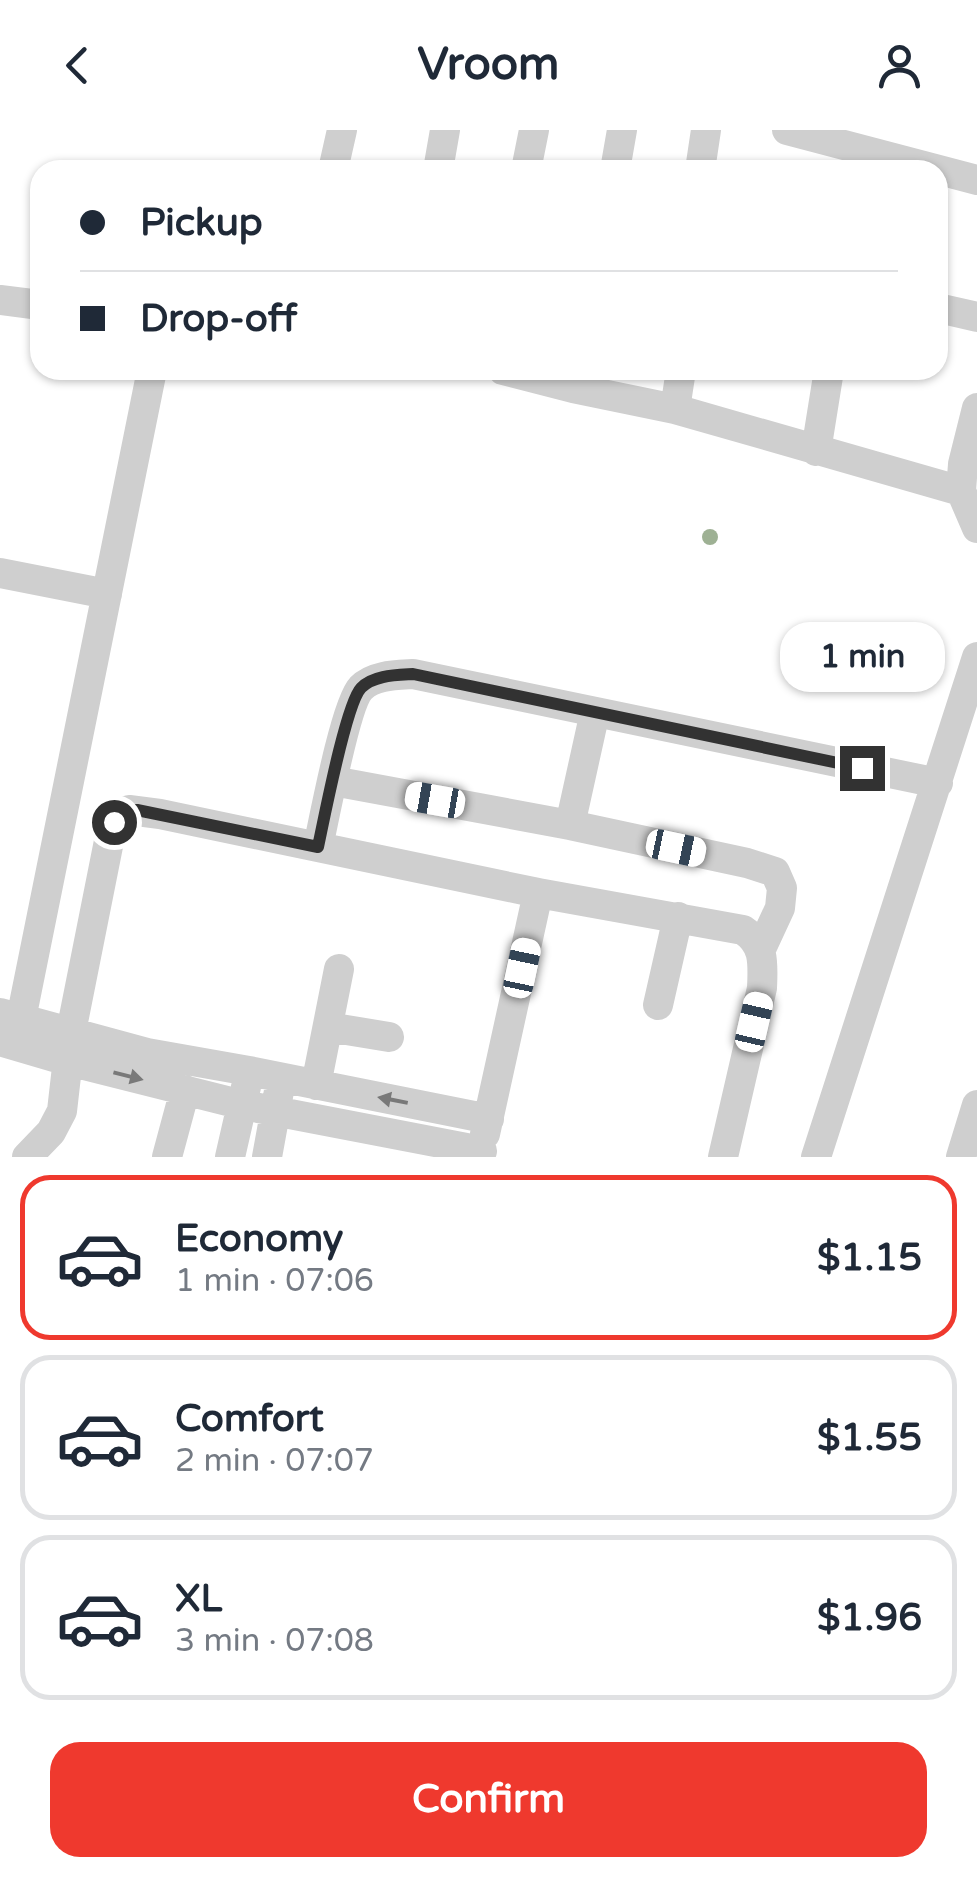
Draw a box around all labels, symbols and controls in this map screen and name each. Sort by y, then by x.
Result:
icon: back [50,38,105,93]
text: Vroom [418,38,559,92]
icon: person [872,38,927,93]
text: Pickup [140,200,263,246]
text: Drop-off [140,296,297,342]
callout: 1 min [780,623,944,693]
text: 1 min [820,638,905,676]
route end [840,746,885,791]
car [403,780,467,820]
route start [92,800,137,845]
car [644,827,708,869]
car [501,936,543,1000]
car [733,989,775,1055]
one-way arrow [113,1069,144,1084]
one-way arrow [377,1092,408,1107]
icon: car [55,1213,145,1303]
text: Economy [175,1216,343,1262]
text: $1.15 [817,1235,922,1281]
text: 1 min · 07:06 [175,1262,374,1300]
icon: car [55,1393,145,1483]
text: Comfort [175,1396,324,1442]
text: $1.55 [817,1415,922,1461]
text: 2 min · 07:07 [175,1442,374,1480]
icon: car [55,1573,145,1663]
text: XL [175,1576,222,1622]
text: $1.96 [817,1595,922,1641]
text: 3 min · 07:08 [175,1622,374,1660]
button: Confirm [50,1742,927,1857]

